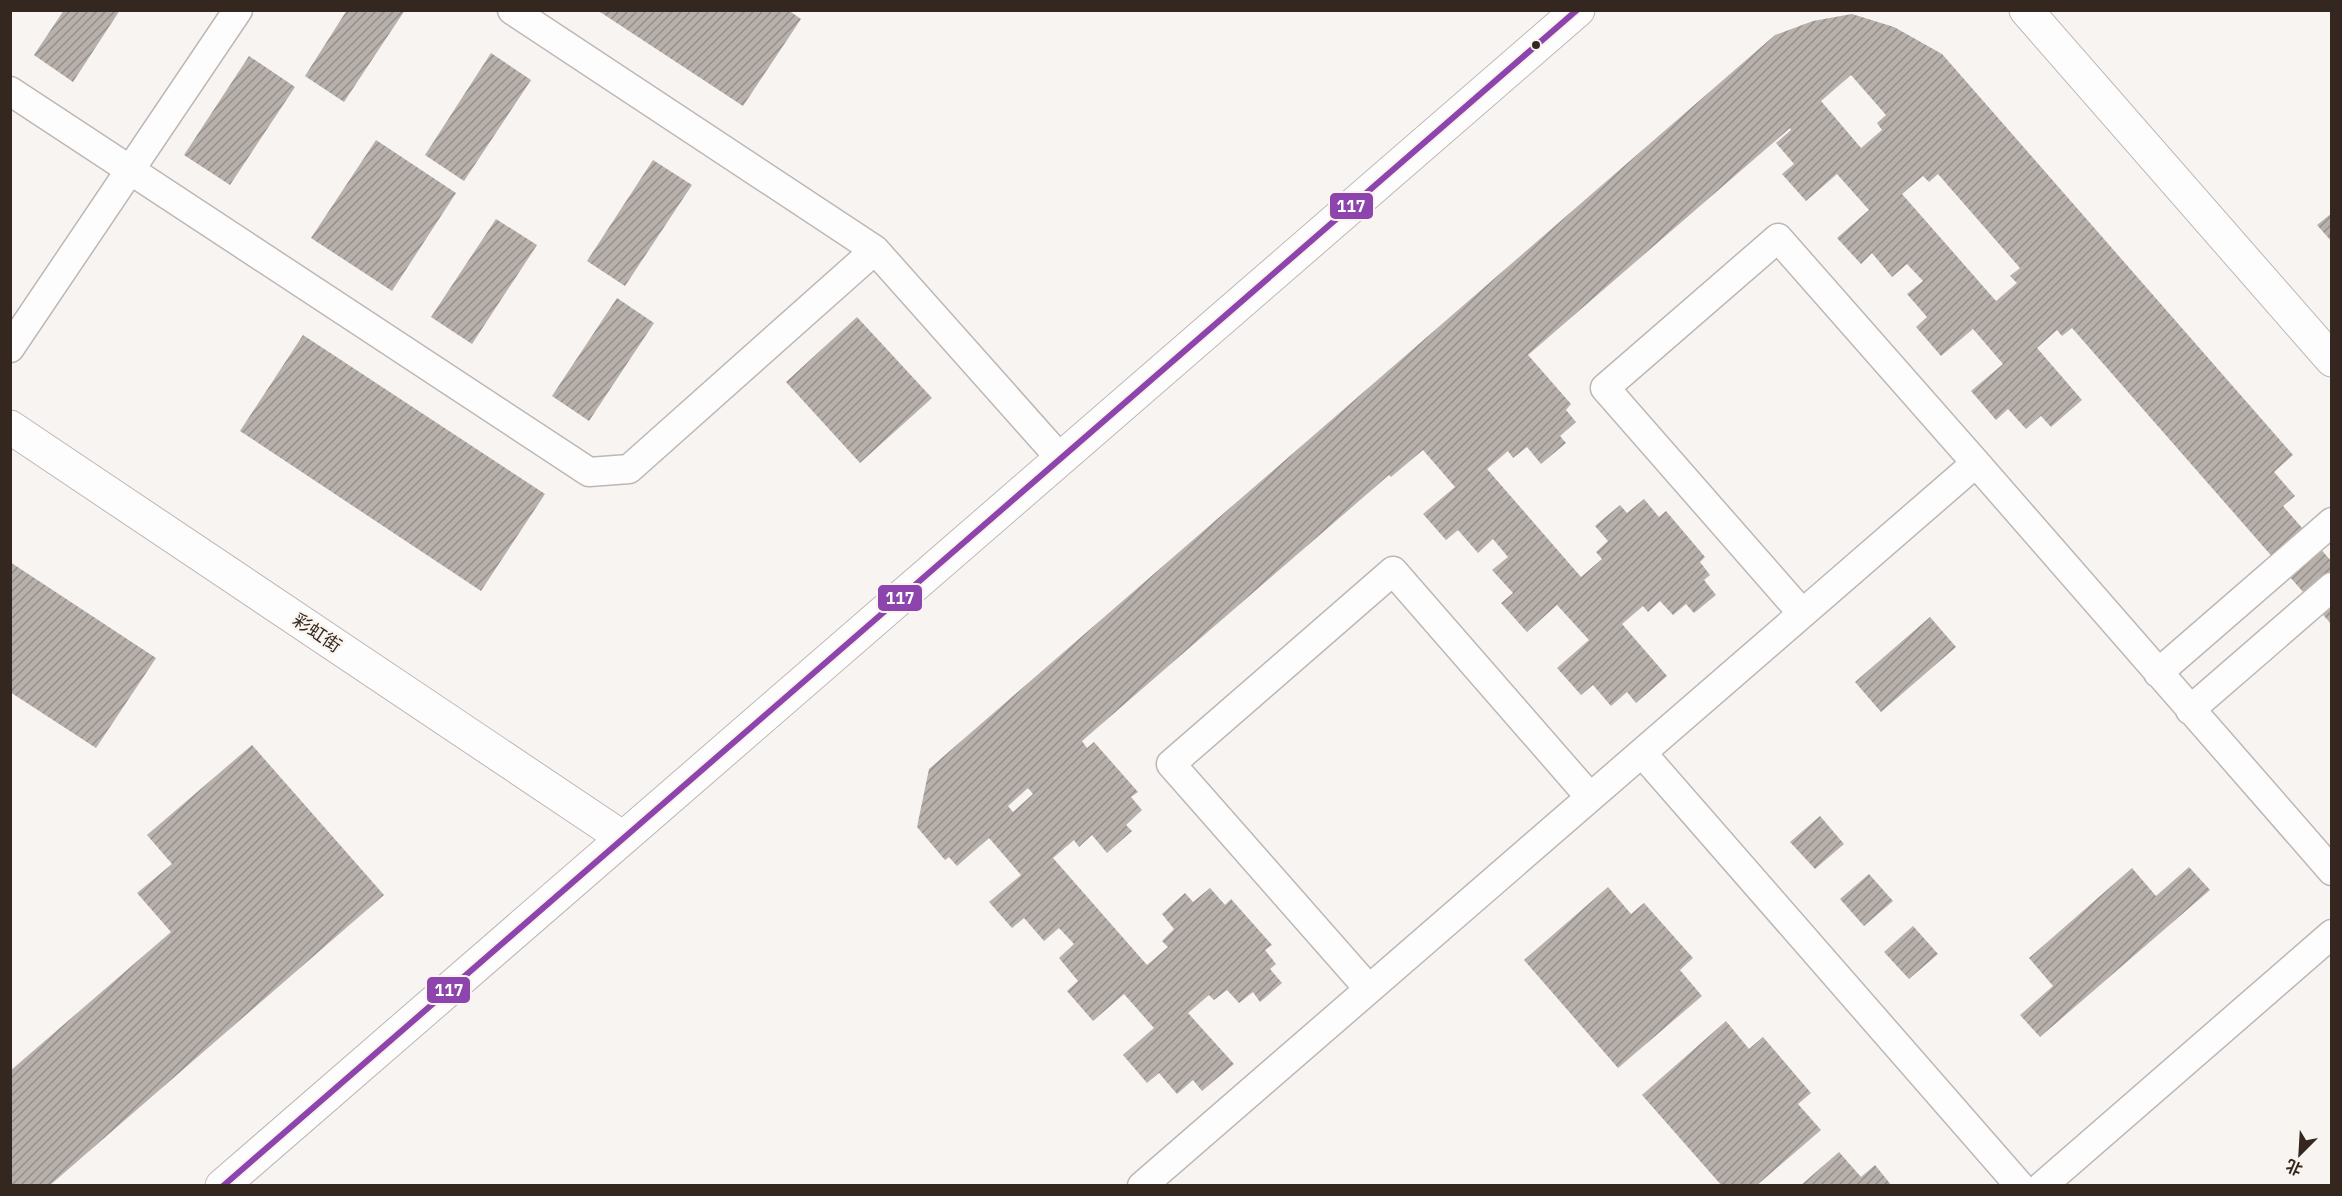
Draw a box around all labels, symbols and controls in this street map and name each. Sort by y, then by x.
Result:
unlabelled marker [1530,39,1542,51]
line badge: 117 [1329,192,1374,220]
text: 117 [1337,196,1365,216]
line badge: 117 [877,584,923,612]
text: 117 [886,588,914,608]
street label: 彩虹街 [288,608,346,657]
line badge: 117 [426,976,471,1004]
text: 117 [435,980,463,1000]
north arrow [2270,1124,2330,1184]
text: 北 [2283,1155,2305,1180]

